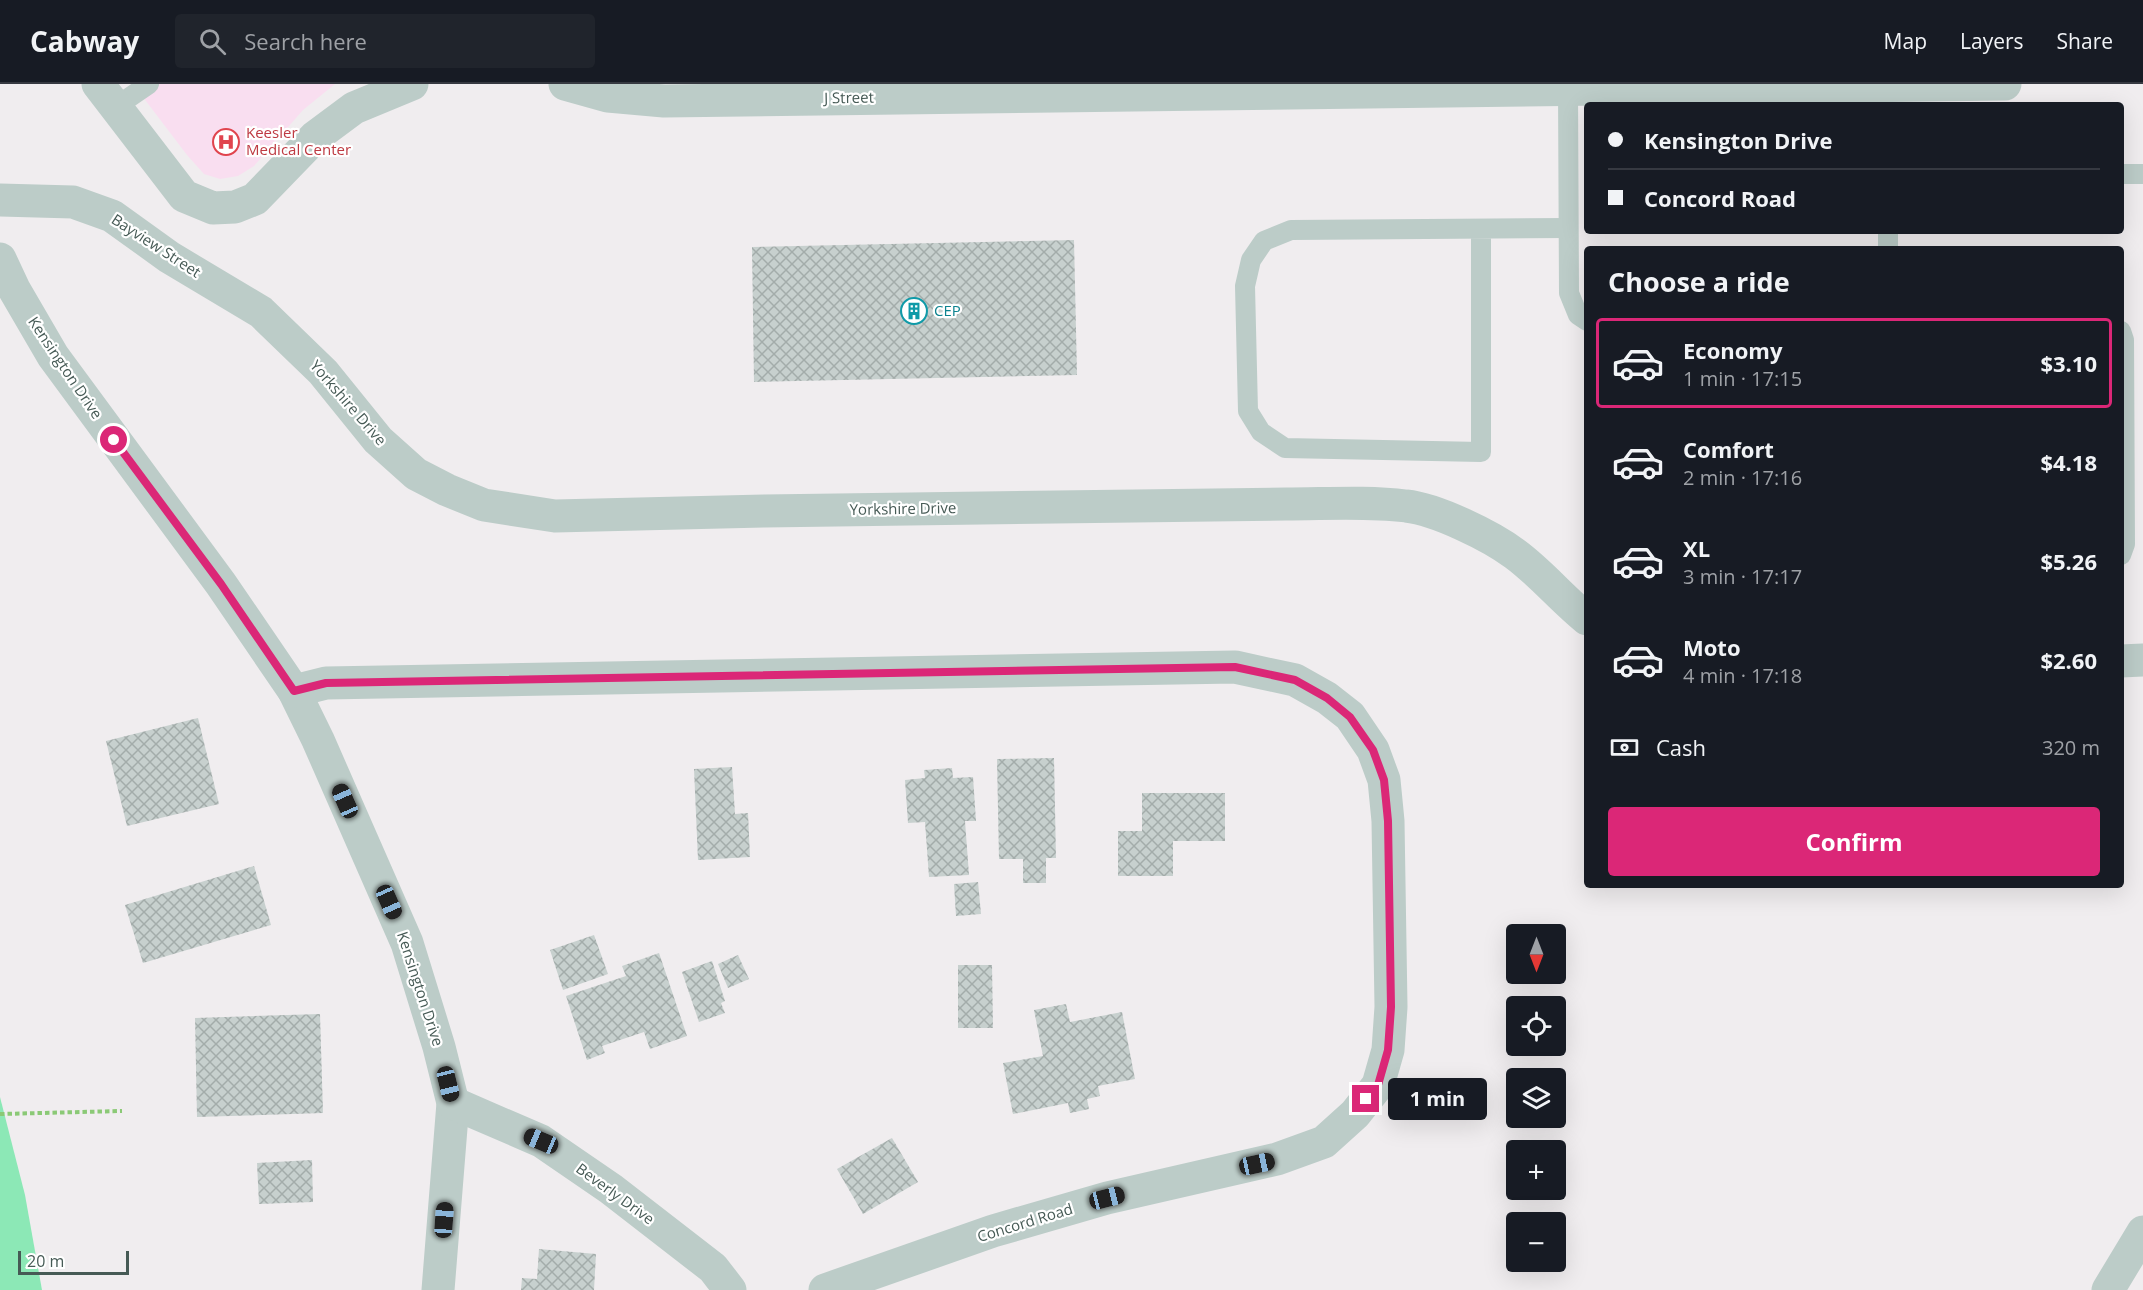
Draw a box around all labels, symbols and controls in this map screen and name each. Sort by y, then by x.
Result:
search box [175,14,595,68]
text: Cabway [30,22,139,60]
icon: search [196,25,229,58]
text: Search here [244,26,367,56]
text: Map [1884,27,1927,55]
text: Layers [1960,27,2024,55]
text: Share [2057,27,2113,55]
street label: J Street [822,87,874,107]
place label: Keesler Medical Center [246,122,351,159]
text: Kensington Drive [1644,125,1832,155]
hospital icon: Keesler Medical Center [211,127,241,157]
text: Concord Road [1644,183,1796,213]
street label: Bayview Street [108,209,205,282]
text: Choose a ride [1608,263,1790,300]
building icon: CEP [899,296,929,326]
place label: CEP [934,300,961,320]
street label: Kensington Drive [24,312,107,422]
text: Economy [1683,335,1782,365]
icon: car [1611,336,1665,390]
text: $3.10 [2040,348,2097,378]
street label: Yorkshire Drive [306,356,391,449]
text: 1 min · 17:15 [1683,365,1802,392]
route start [100,426,127,453]
text: Comfort [1683,434,1774,464]
icon: car [1611,435,1665,489]
text: $4.18 [2040,447,2097,477]
text: 2 min · 17:16 [1683,464,1802,491]
street label: Yorkshire Drive [849,497,957,519]
text: XL [1683,533,1710,563]
icon: car [1611,534,1665,588]
text: $5.26 [2040,546,2097,576]
text: 3 min · 17:17 [1683,563,1802,590]
text: Moto [1683,632,1741,662]
icon: car [1611,633,1665,687]
text: $2.60 [2040,645,2097,675]
text: 4 min · 17:18 [1683,662,1802,689]
icon: cash [1608,731,1641,764]
text: Cash [1656,732,1706,762]
text: 320 m [2042,734,2100,761]
car [329,781,361,821]
button: Confirm [1608,807,2100,876]
car [373,882,405,922]
north arrow [1506,924,1566,984]
map controls [1506,924,1566,1272]
street label: Kensington Drive [393,929,449,1049]
button: locate [1506,996,1566,1056]
car [435,1064,461,1104]
button: layers [1506,1068,1566,1128]
callout: 1 min [1387,1078,1486,1120]
route end [1352,1085,1379,1112]
text: 1 min [1410,1085,1465,1112]
car [521,1126,561,1156]
button: + [1506,1140,1566,1200]
car [1238,1151,1276,1177]
street label: Beverly Drive [572,1158,659,1228]
car [1087,1185,1127,1211]
street label: Concord Road [974,1198,1075,1246]
car [434,1201,454,1239]
button: − [1506,1212,1566,1272]
scale bar [18,1248,129,1276]
text: 20 m [27,1250,64,1272]

